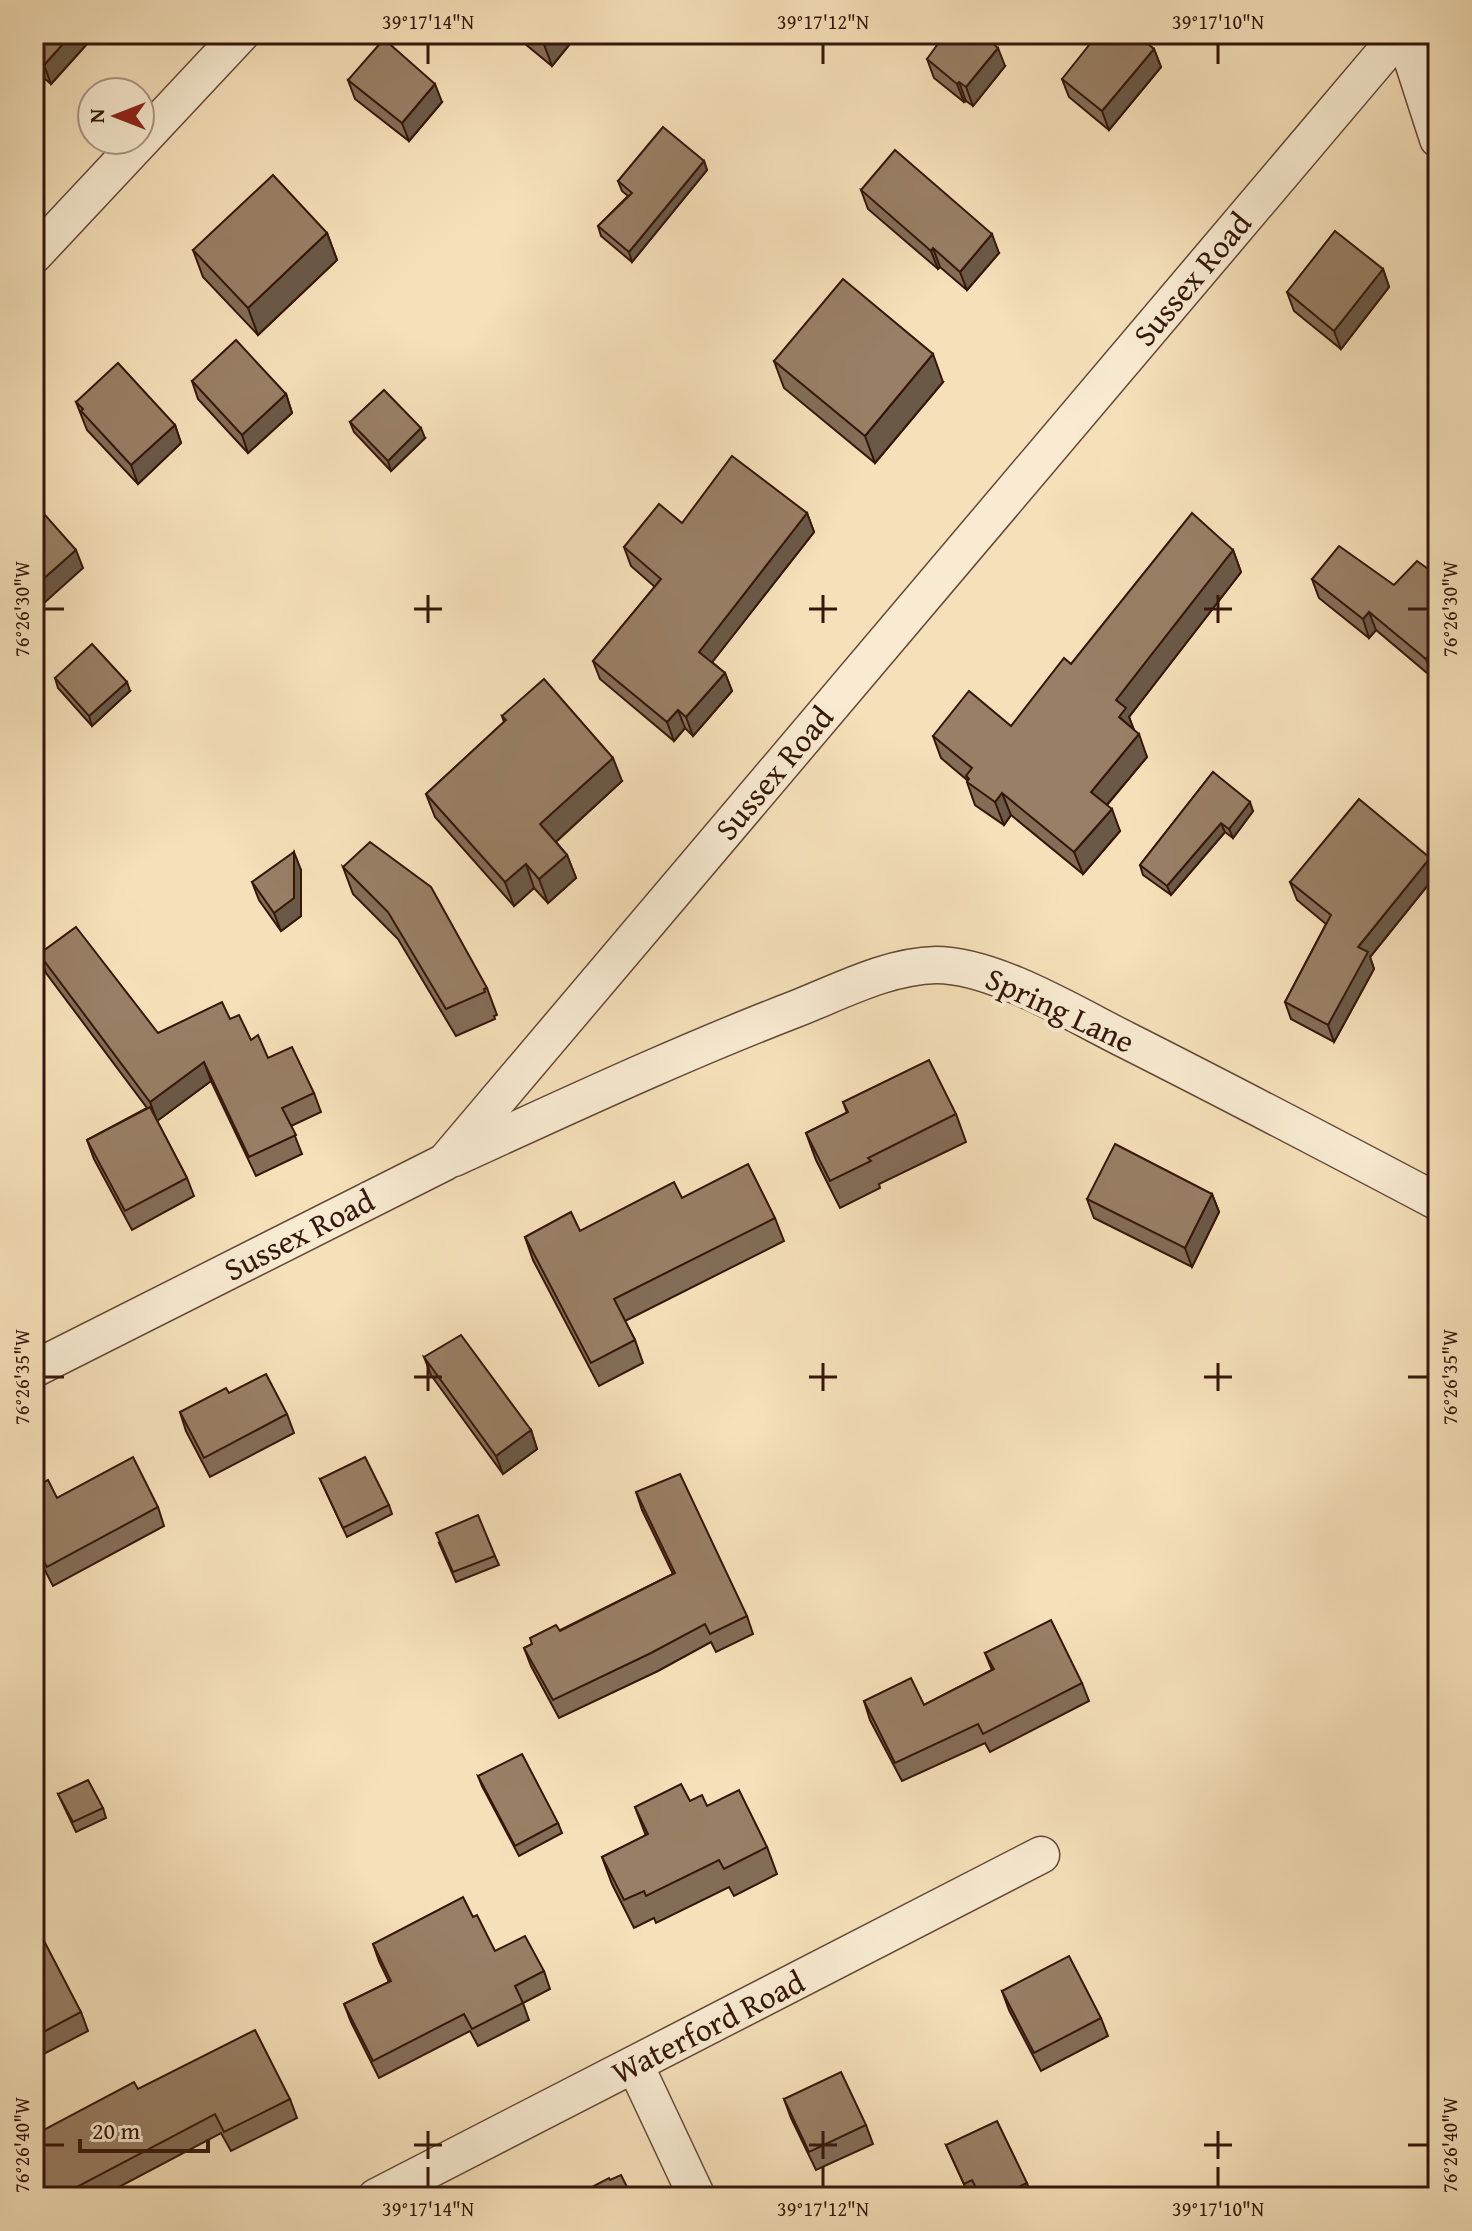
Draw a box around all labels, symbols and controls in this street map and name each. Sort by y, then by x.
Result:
text: 39°17'14"N [382,7,474,36]
text: 39°17'12"N [777,7,869,36]
text: 39°17'10"N [1172,7,1264,36]
north arrow [76,76,156,156]
text: N [80,108,112,123]
street label: Sussex Road [1121,201,1262,356]
text: 76°26'30"W [7,561,36,657]
text: 76°26'30"W [1435,561,1464,657]
street label: Sussex Road [703,695,844,850]
street label: Spring Lane [978,955,1143,1065]
street label: Sussex Road [215,1177,382,1293]
text: 76°26'35"W [7,1329,36,1425]
text: 76°26'35"W [1435,1329,1464,1425]
street label: Waterford Road [603,1958,812,2095]
text: 76°26'40"W [7,2097,36,2193]
text: 76°26'40"W [1435,2097,1464,2193]
scale bar [80,2103,208,2153]
text: 20 m [92,2113,140,2148]
text: 39°17'14"N [382,2194,474,2223]
text: 39°17'12"N [777,2194,869,2223]
text: 39°17'10"N [1172,2194,1264,2223]

